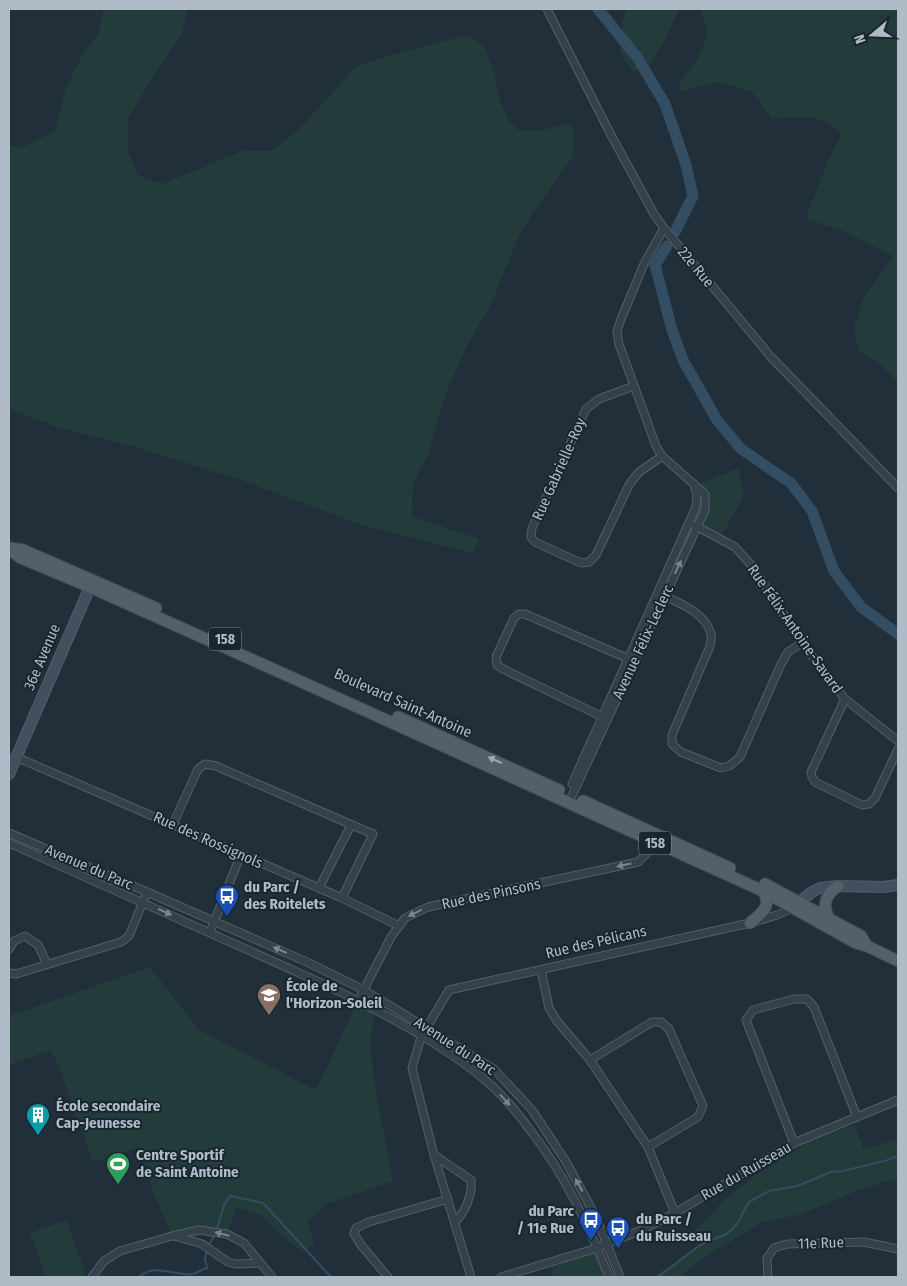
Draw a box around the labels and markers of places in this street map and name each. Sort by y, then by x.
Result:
place label: du Parc / des Roitelets [244,878,326,913]
bus stop icon: du Parc / des Roitelets [214,883,240,917]
place label: École de l'Horizon-Soleil [286,977,383,1012]
school or university icon: École de l'Horizon-Soleil [256,982,282,1016]
place label: École secondaire Cap-Jeunesse [56,1097,161,1132]
building icon: École secondaire Cap-Jeunesse [25,1102,51,1136]
place label: Centre Sportif de Saint Antoine [136,1146,239,1181]
sports icon: Centre Sportif de Saint Antoine [105,1151,131,1185]
place label: du Parc / 11e Rue [517,1202,574,1237]
bus stop icon: du Parc / 11e Rue [578,1207,604,1241]
place label: du Parc / du Ruisseau [636,1210,711,1245]
bus stop icon: du Parc / du Ruisseau [605,1215,631,1249]

